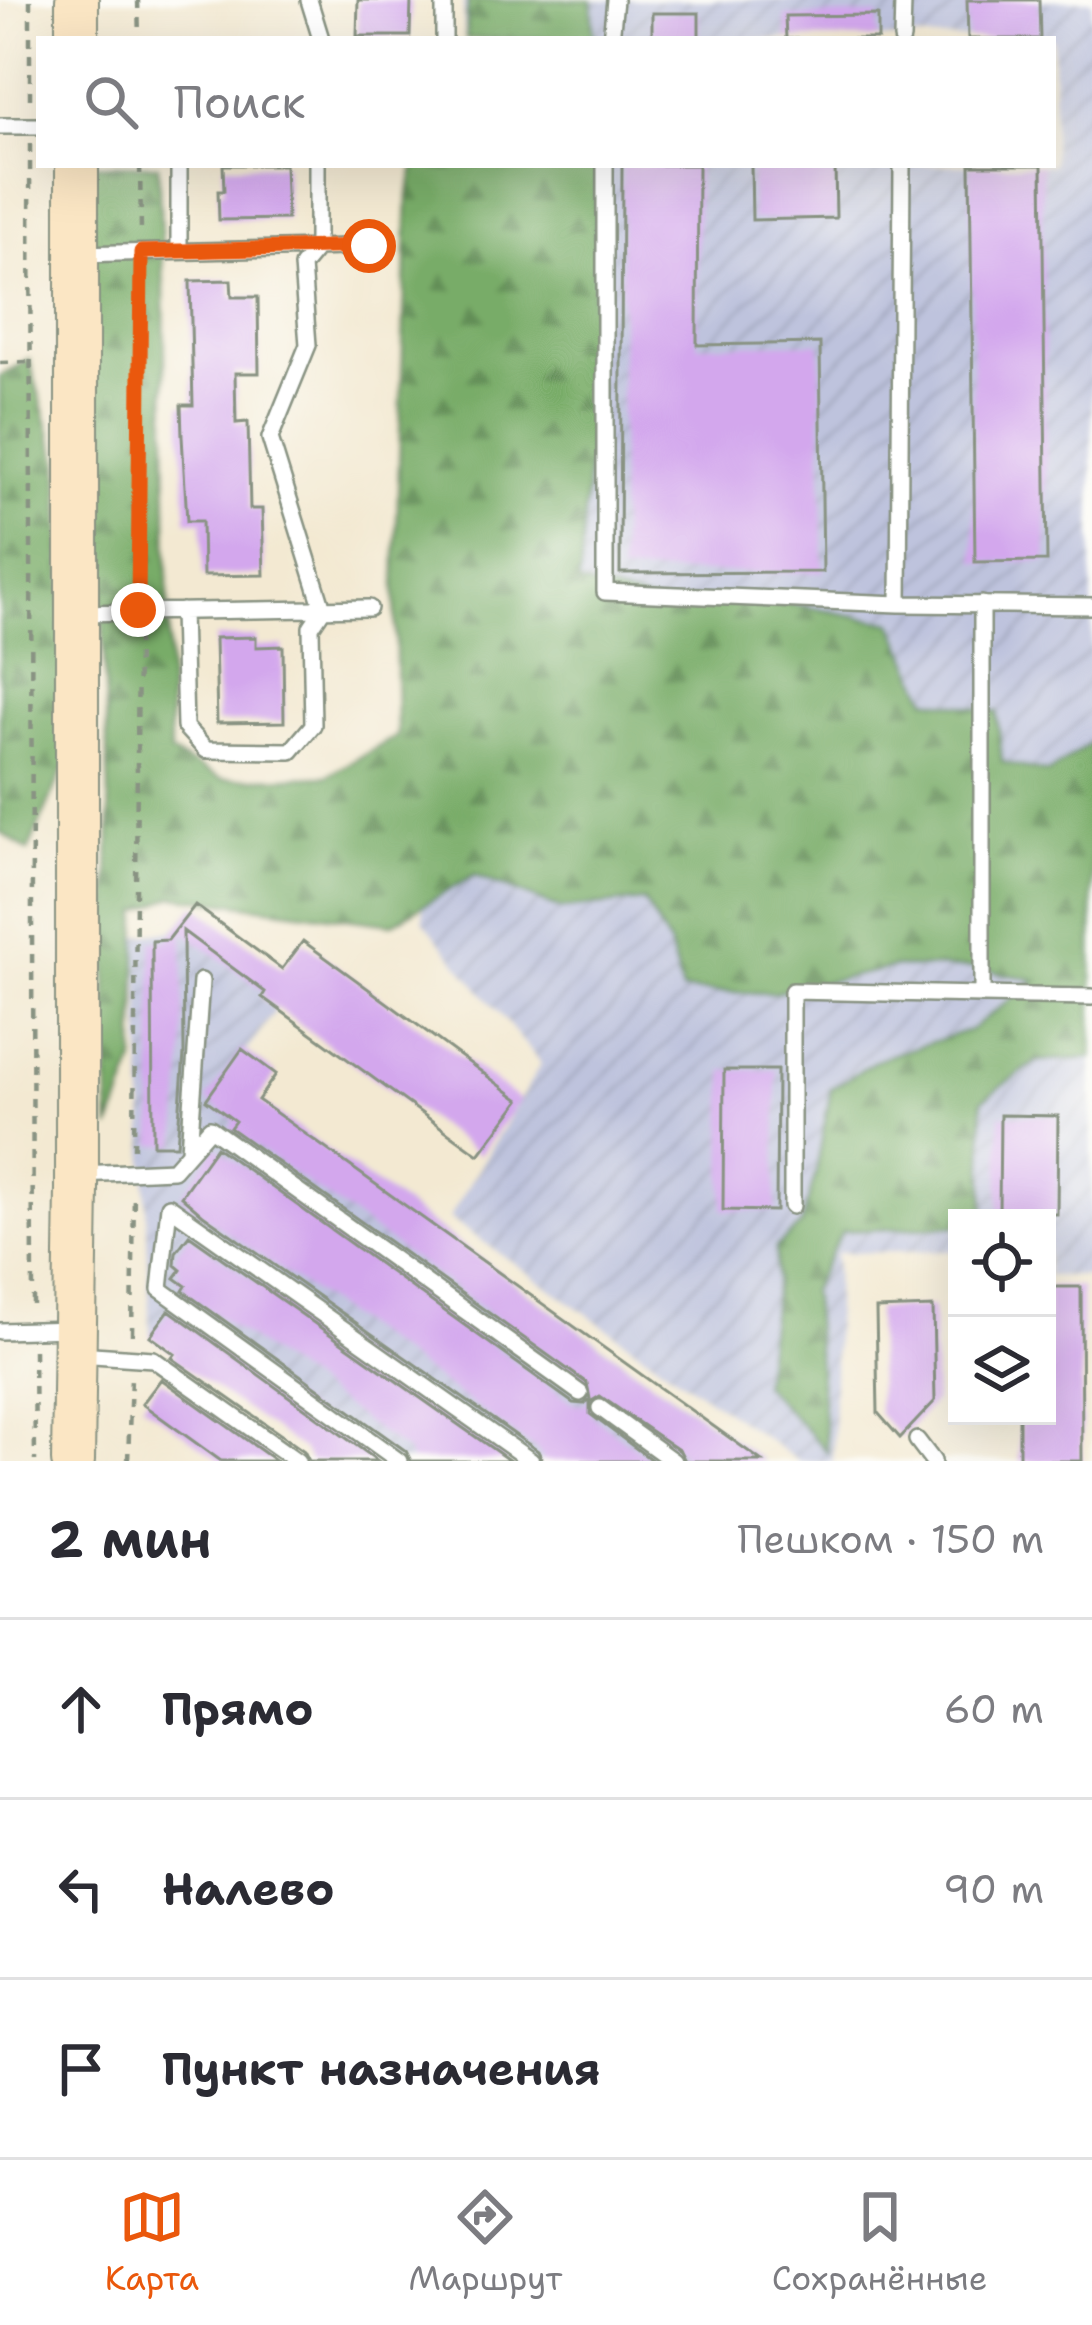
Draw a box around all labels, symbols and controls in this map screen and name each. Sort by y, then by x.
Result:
search box [36,36,1056,168]
icon: search [78,69,144,135]
text: Поиск [174,72,305,132]
route start [342,219,396,273]
route end [111,583,165,637]
map controls [948,1209,1056,1425]
button: locate [948,1209,1056,1317]
button: layers [948,1317,1056,1425]
text: 2 мин [48,1505,212,1573]
text: Пешком · 150 m [737,1513,1044,1565]
icon: ahead [48,1676,114,1742]
text: Прямо [162,1679,313,1739]
text: 60 m [944,1683,1044,1735]
icon: left [48,1856,114,1922]
text: Налево [162,1859,335,1919]
text: 90 m [943,1863,1044,1915]
icon: arrive [48,2036,114,2102]
text: Пункт назначения [162,2039,601,2099]
tab: Карта [105,2184,199,2301]
tab: Маршрут [408,2184,562,2301]
tab: Сохранённые [772,2184,987,2301]

